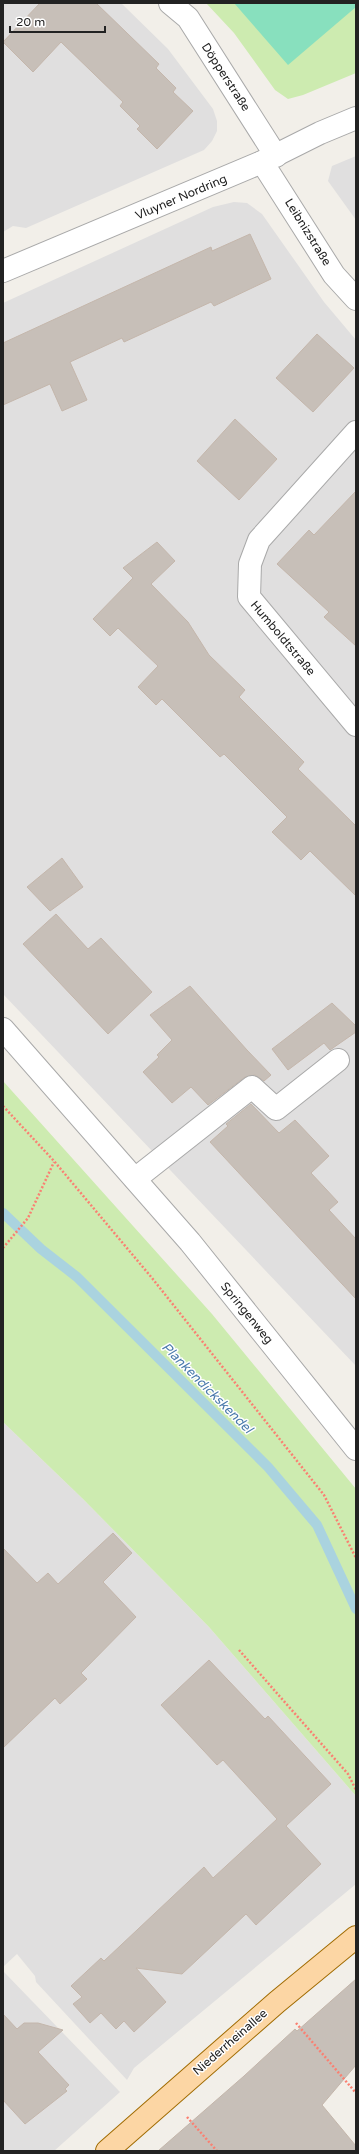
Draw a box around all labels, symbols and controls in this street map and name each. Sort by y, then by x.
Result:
scale bar [10,8,105,34]
text: 20 m [16,15,45,29]
street label: Döpperstraße [199,40,253,114]
street label: Vluyner Nordring [133,171,229,223]
street label: Leibnizstraße [282,196,334,268]
street label: Humboldtstraße [248,598,318,678]
street label: Springenweg [218,1279,276,1347]
water label: Plankendickskendel [158,1339,257,1438]
street label: Niederrheinallee [190,2006,270,2078]

